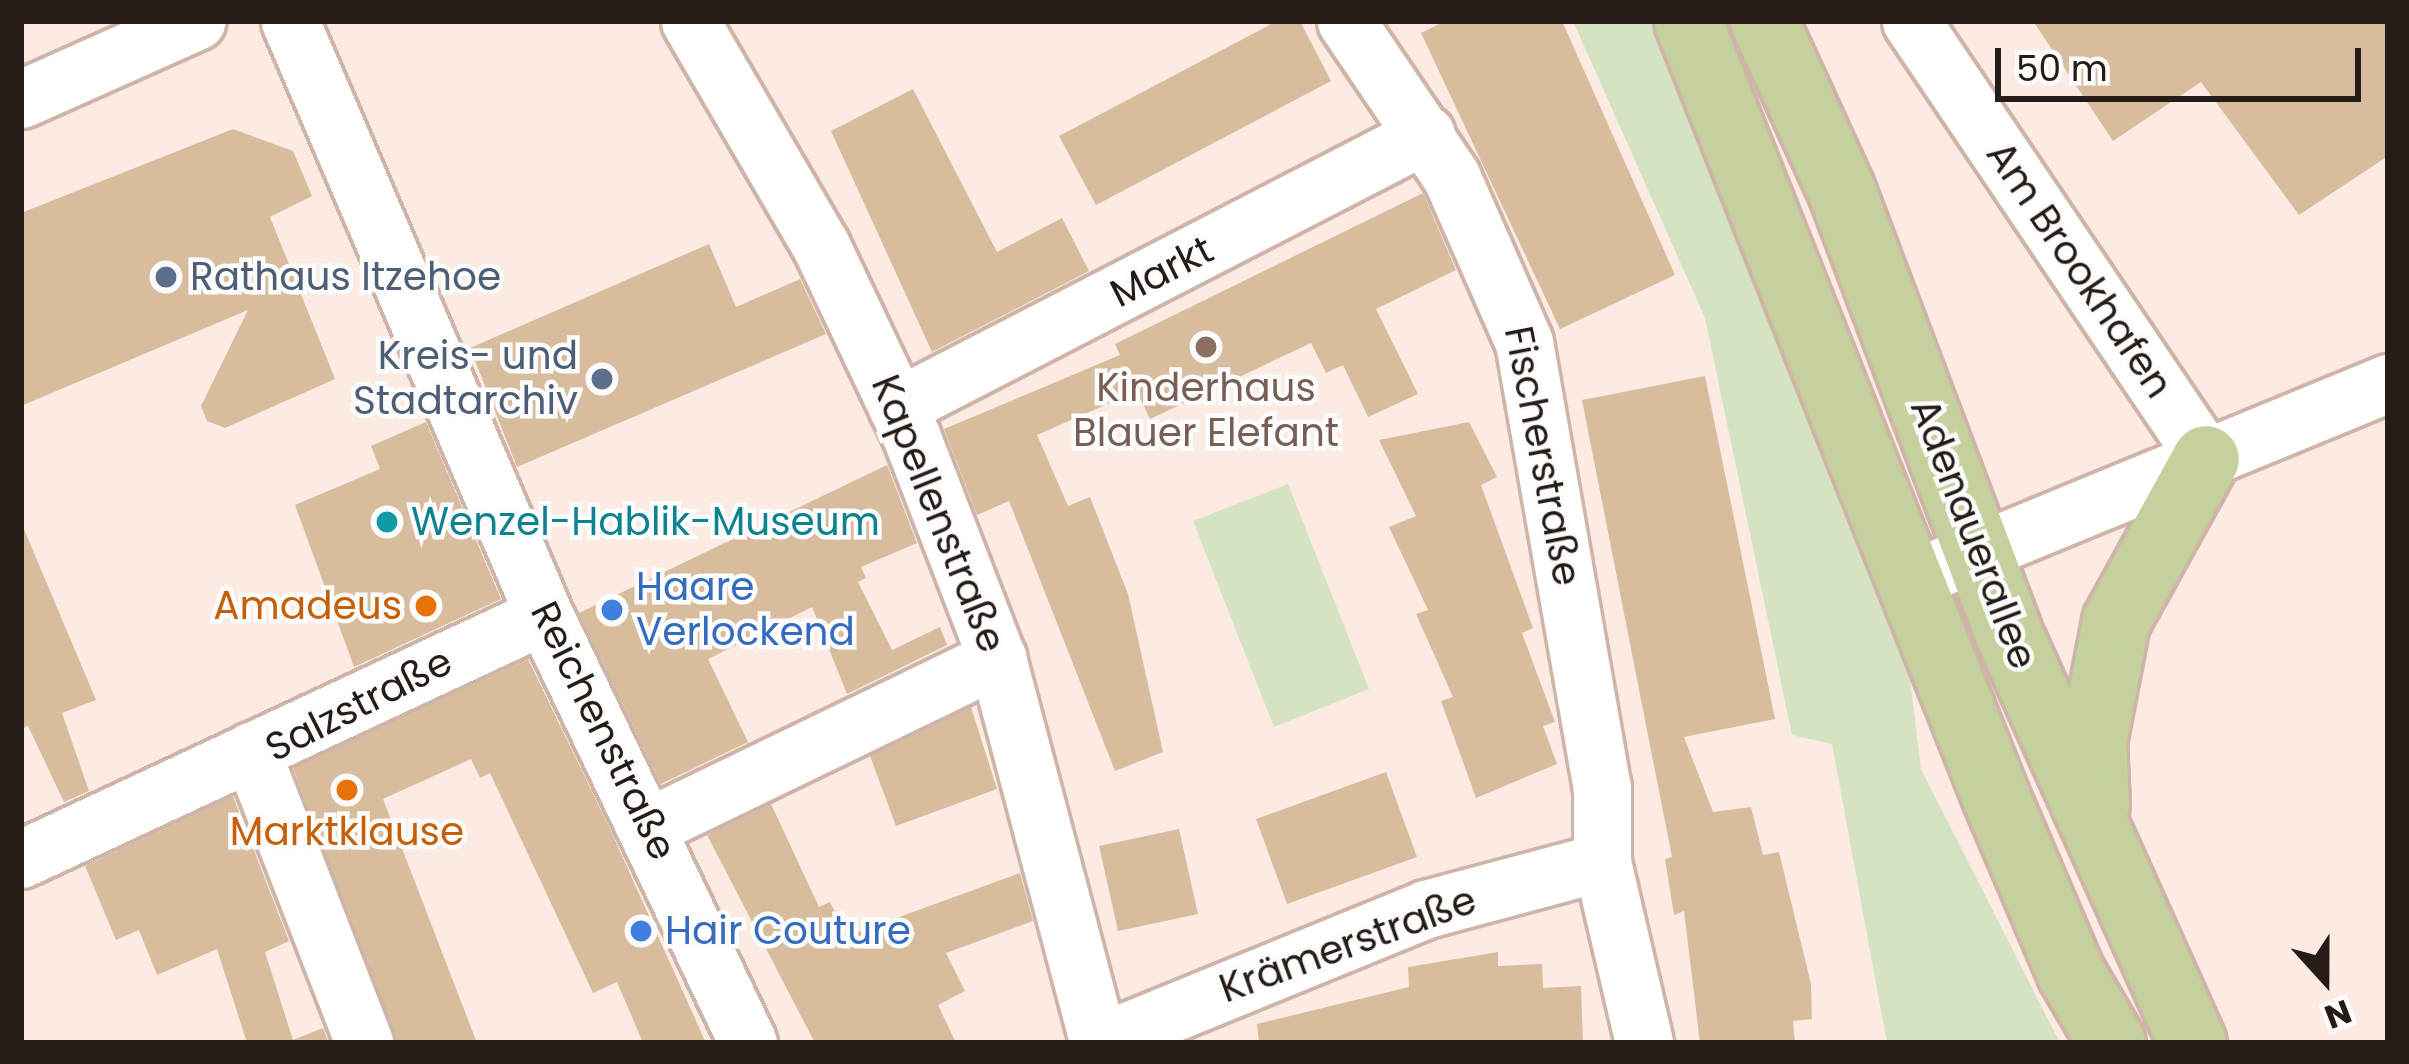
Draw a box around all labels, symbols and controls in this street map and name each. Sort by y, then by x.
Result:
scale bar [2001,24,2367,98]
text: 50 m [2016,43,2108,94]
street label: Am Brookhafen [1976,133,2182,407]
street label: Markt [1103,226,1221,318]
place label: Rathaus Itzehoe [190,254,501,300]
marker: Rathaus Itzehoe [153,264,179,290]
street label: Fischerstraße [1494,322,1590,590]
place label: Kreis- und Stadtarchiv [353,334,578,425]
marker: Kinderhaus Blauer Elefant [1193,334,1219,360]
marker: Kreis- und Stadtarchiv [589,366,615,392]
place label: Kinderhaus Blauer Elefant [1073,366,1339,457]
street label: Kapellenstraße [861,369,1015,659]
street label: Adenauerallee [1900,392,2046,676]
place label: Wenzel-Hablik-Museum [411,499,880,545]
marker: Wenzel-Hablik-Museum [374,509,400,535]
place label: Haare Verlockend [636,565,855,656]
place label: Amadeus [213,583,402,629]
marker: Amadeus [413,593,439,619]
street label: Reichenstraße [520,594,686,868]
marker: Haare Verlockend [599,597,625,623]
street label: Salzstraße [258,638,460,772]
marker: Marktklause [334,777,360,803]
place label: Marktklause [230,809,464,855]
street label: Krämerstraße [1213,877,1483,1013]
place label: Hair Couture [665,908,911,954]
marker: Hair Couture [628,918,654,944]
north arrow [2265,920,2385,1040]
text: N [2318,988,2358,1040]

